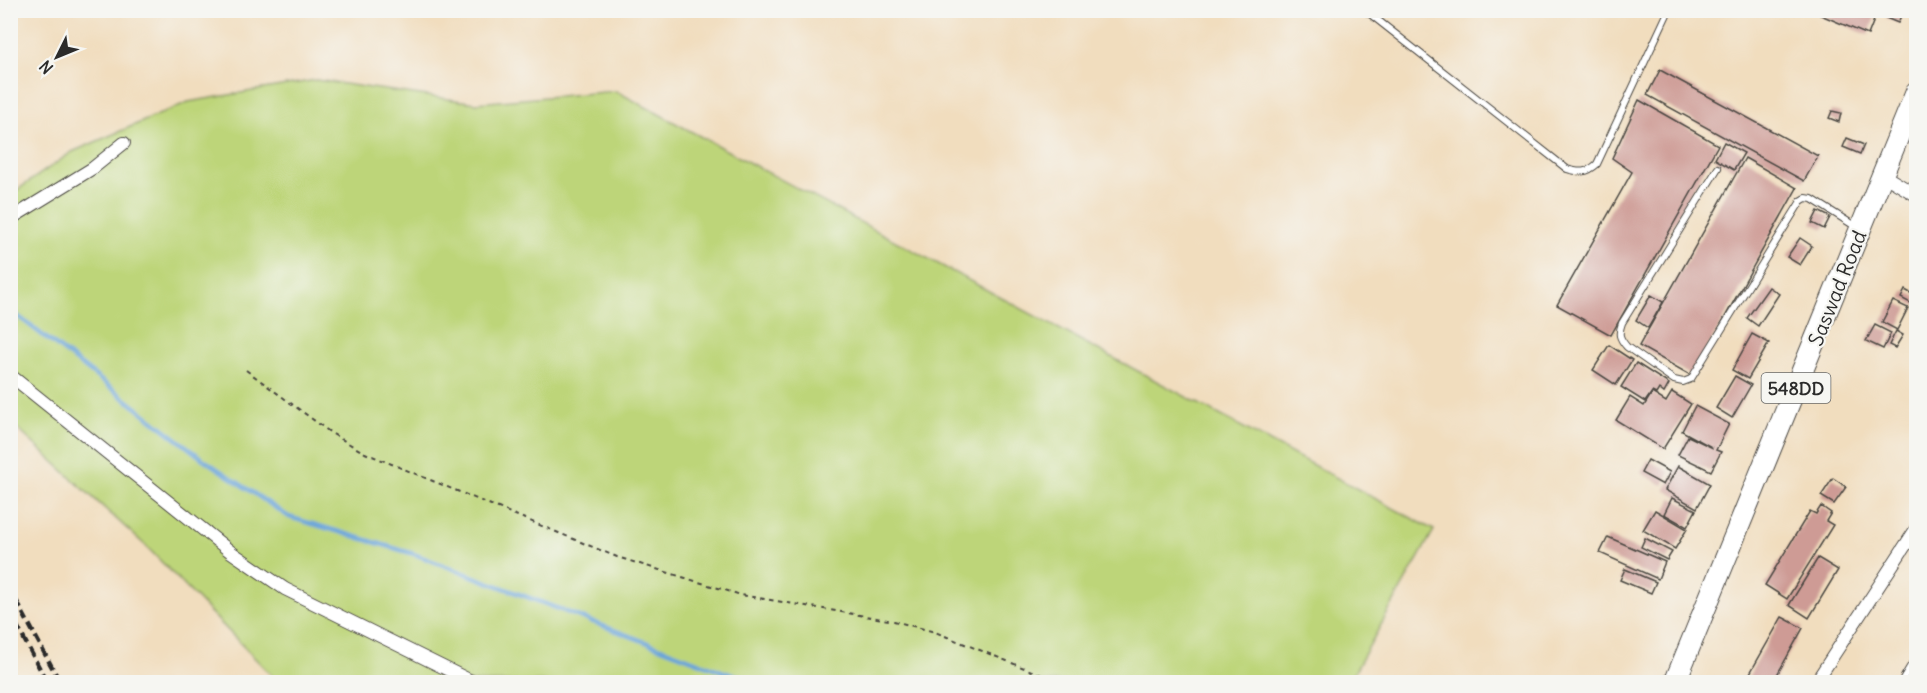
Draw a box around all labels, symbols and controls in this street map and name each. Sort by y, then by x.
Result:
north arrow [27,27,87,87]
text: N [35,56,57,78]
street label: Saswad Road [1803,226,1872,349]
road number: 548DD [1762,373,1830,403]

